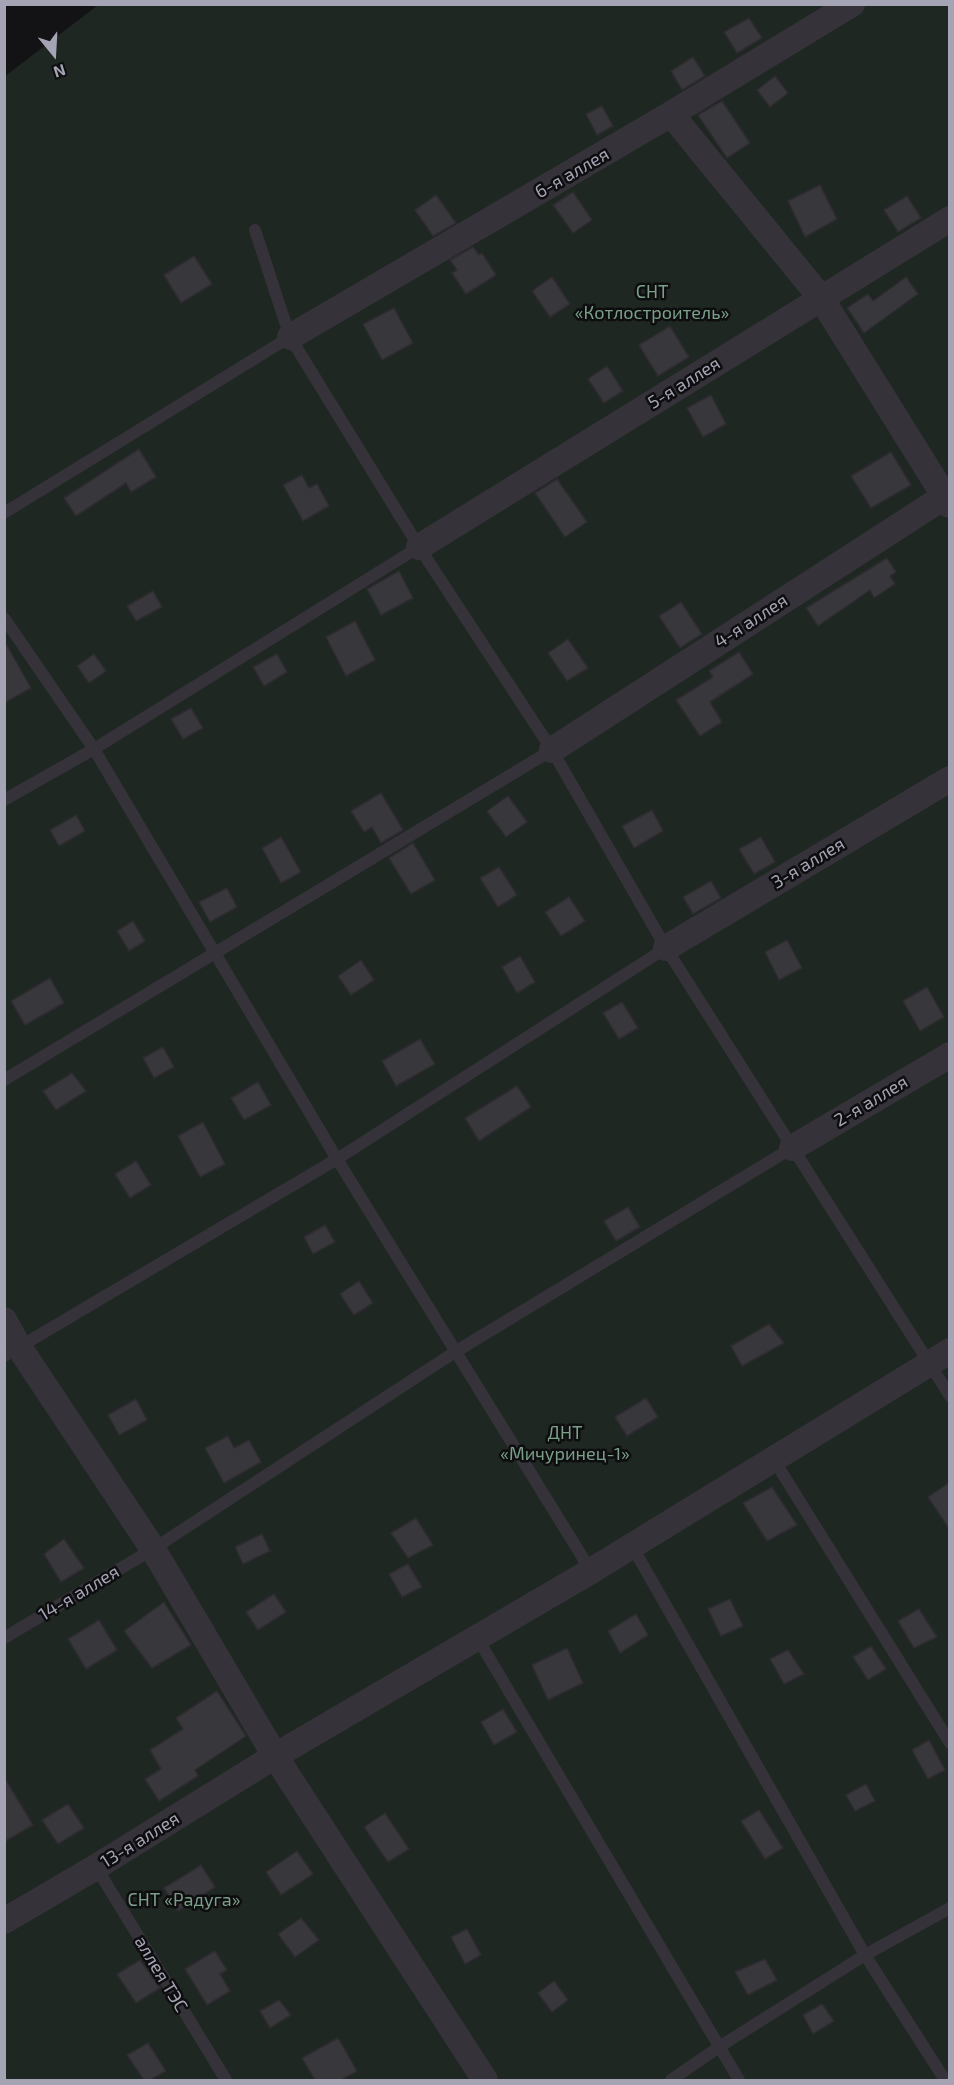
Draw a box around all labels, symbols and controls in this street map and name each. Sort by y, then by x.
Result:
north arrow [24,24,84,84]
text: N [51,61,68,82]
street label: 6-я аллея [531,143,613,203]
park label: СНТ «Котлостроитель» [575,281,729,324]
street label: 5-я аллея [644,352,724,414]
street label: 4-я аллея [710,589,792,653]
street label: 3-я аллея [767,833,849,893]
street label: 2-я аллея [830,1071,912,1131]
park label: ДНТ «Мичуринец-1» [500,1422,630,1464]
street label: 14-я аллея [35,1561,123,1625]
street label: 13-я аллея [97,1807,183,1873]
park label: СНТ «Радуга» [128,1889,240,1911]
street label: аллея ТЭС [130,1932,192,2016]

